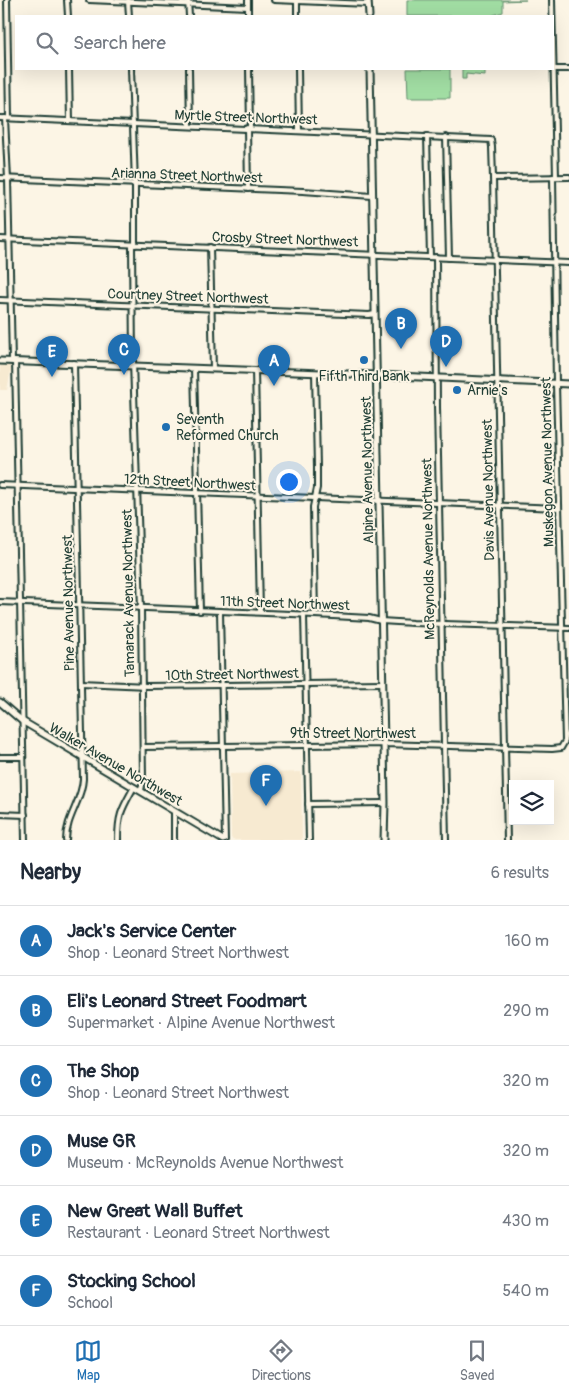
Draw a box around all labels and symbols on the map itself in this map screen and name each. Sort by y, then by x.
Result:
street label: Myrtle Street Northwest [174,107,318,129]
street label: Arianna Street Northwest [111,164,263,187]
street label: Crosby Street Northwest [211,228,359,251]
street label: Courtney Street Northwest [107,285,269,308]
pin: B [385,308,417,349]
pin: D [430,326,462,367]
pin: C [108,334,140,375]
pin: E [36,336,68,377]
pin: A [258,345,290,386]
marker: Fifth Third Bank [358,354,370,366]
place label: Fifth Third Bank [318,368,410,385]
street label: Muskegon Avenue Northwest [538,376,557,547]
place label: Arnie's [467,382,508,399]
marker: Arnie's [451,384,463,396]
street label: Alpine Avenue Northwest [358,396,377,544]
place label: Seventh Reformed Church [176,411,279,444]
street label: Davis Avenue Northwest [479,419,498,561]
marker: Seventh Reformed Church [160,421,172,433]
street label: McReynolds Avenue Northwest [418,458,439,640]
your location [276,469,302,495]
street label: 12th Street Northwest [124,471,257,494]
street label: Tamarack Avenue Northwest [119,508,138,677]
street label: Pine Avenue Northwest [59,534,78,671]
street label: 11th Street Northwest [220,593,350,614]
street label: 10th Street Northwest [165,665,299,684]
street label: Walker Avenue Northwest [46,719,186,810]
street label: 9th Street Northwest [290,725,416,742]
pin: F [250,765,282,806]

